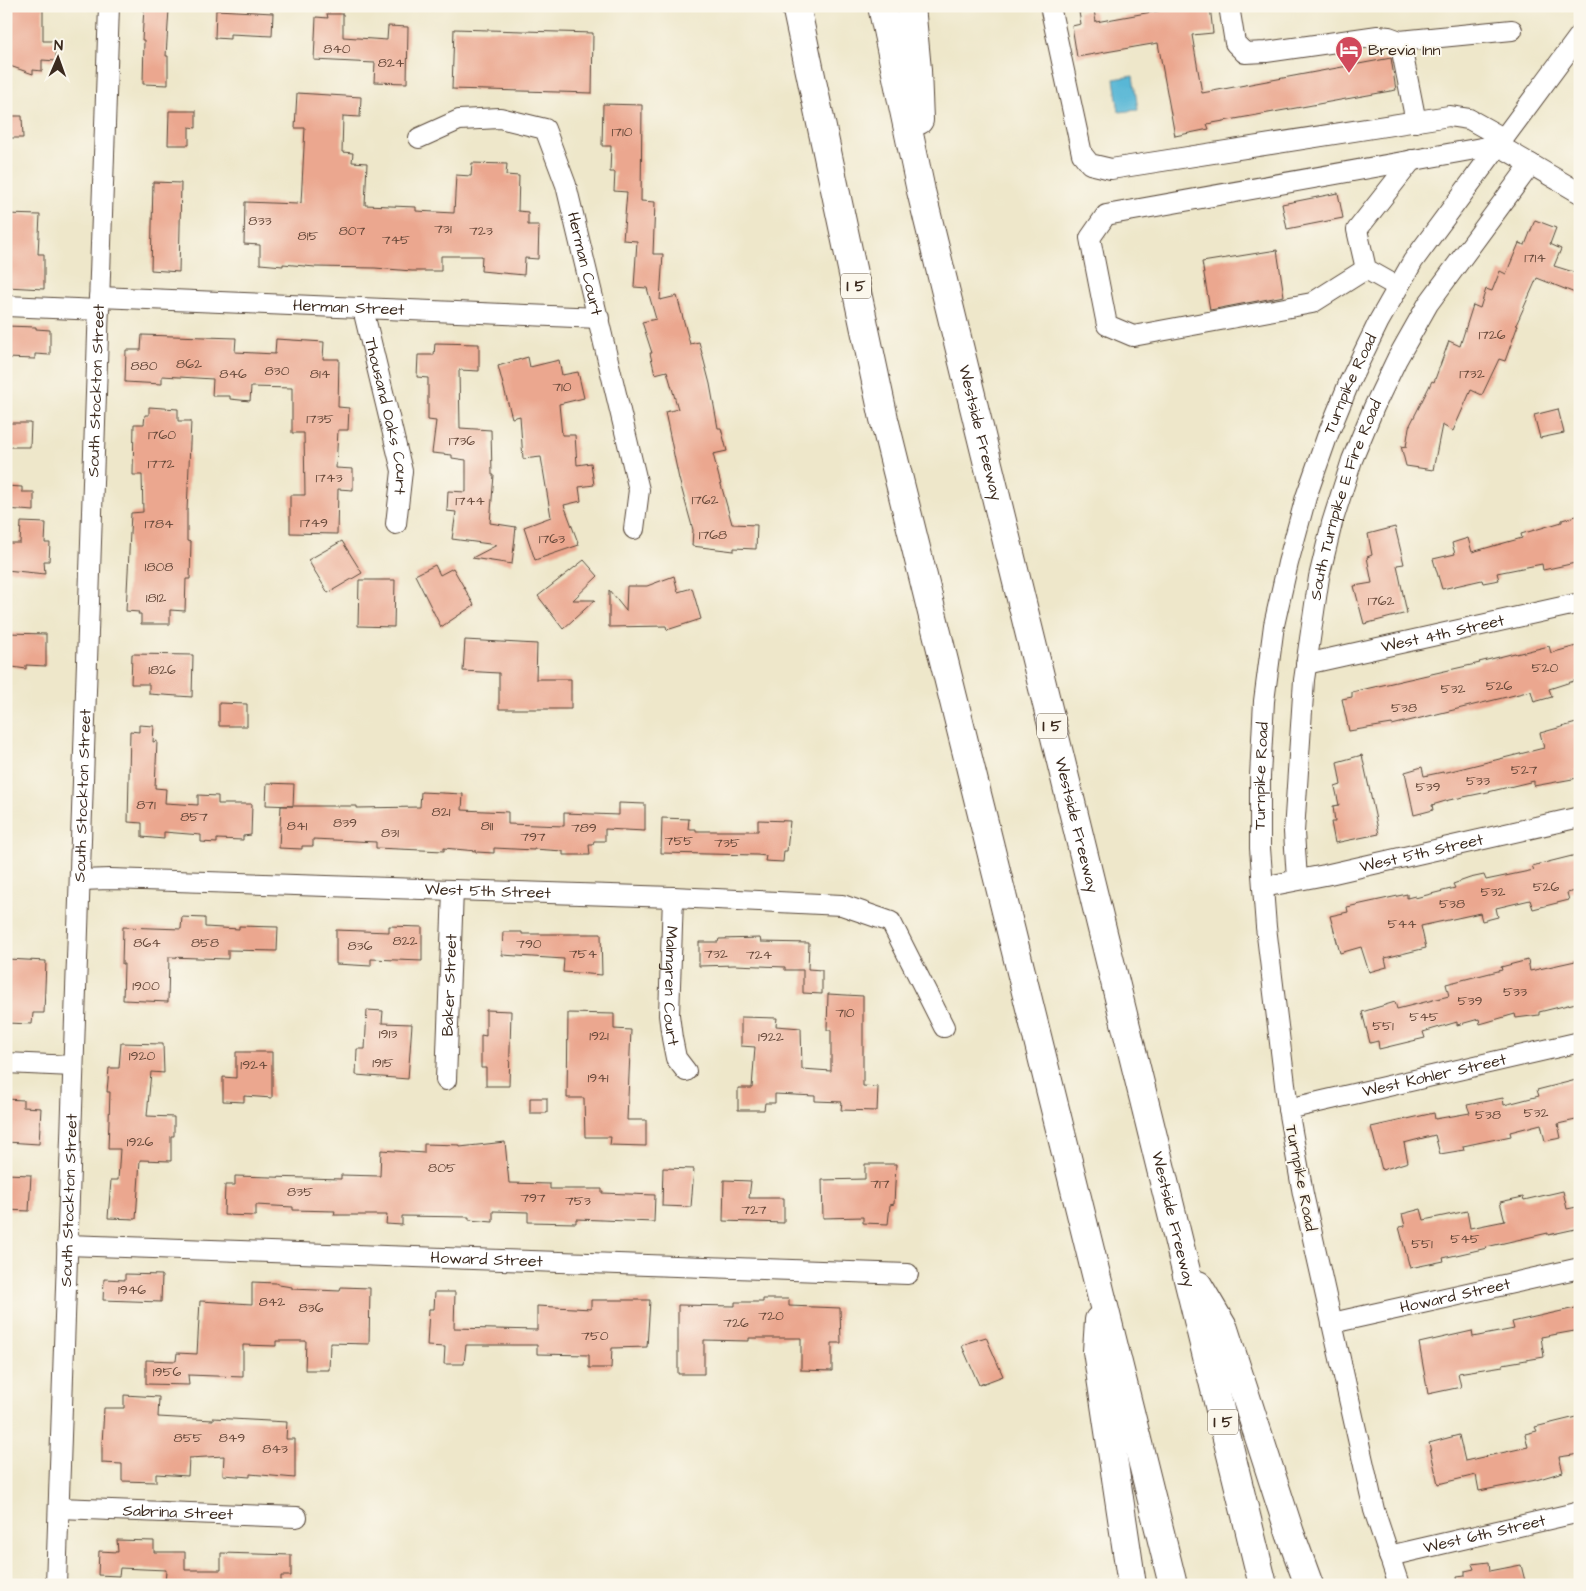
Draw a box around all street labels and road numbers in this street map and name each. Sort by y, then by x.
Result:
street label: Herman Court [562,210,608,318]
road number: I 5 [841,274,871,298]
street label: Herman Street [293,294,405,321]
street label: South Stockton Street [82,303,110,478]
street label: Turnpike Road [1318,330,1382,437]
street label: Thousand Oaks Court [359,335,413,496]
street label: Westside Freeway [953,363,1008,503]
street label: South Turnpike E Fire Road [1305,396,1387,602]
street label: West 4th Street [1379,609,1507,658]
street label: South Stockton Street [69,708,96,882]
road number: I 5 [1037,714,1067,738]
street label: Turnpike Road [1249,721,1274,830]
street label: Westside Freeway [1049,755,1104,896]
street label: West 5th Street [1357,828,1486,878]
street label: West 5th Street [424,878,552,904]
street label: Malmgren Court [658,925,684,1048]
street label: Baker Street [437,933,462,1037]
street label: West Kohler Street [1360,1048,1509,1103]
street label: South Stockton Street [55,1113,83,1287]
street label: Turnpike Road [1280,1123,1322,1233]
street label: Westside Freeway [1146,1149,1201,1290]
street label: Howard Street [430,1247,544,1272]
street label: Howard Street [1398,1273,1513,1319]
road number: I 5 [1208,1410,1238,1434]
street label: Sabrina Street [122,1499,234,1526]
street label: West 6th Street [1421,1509,1548,1559]

